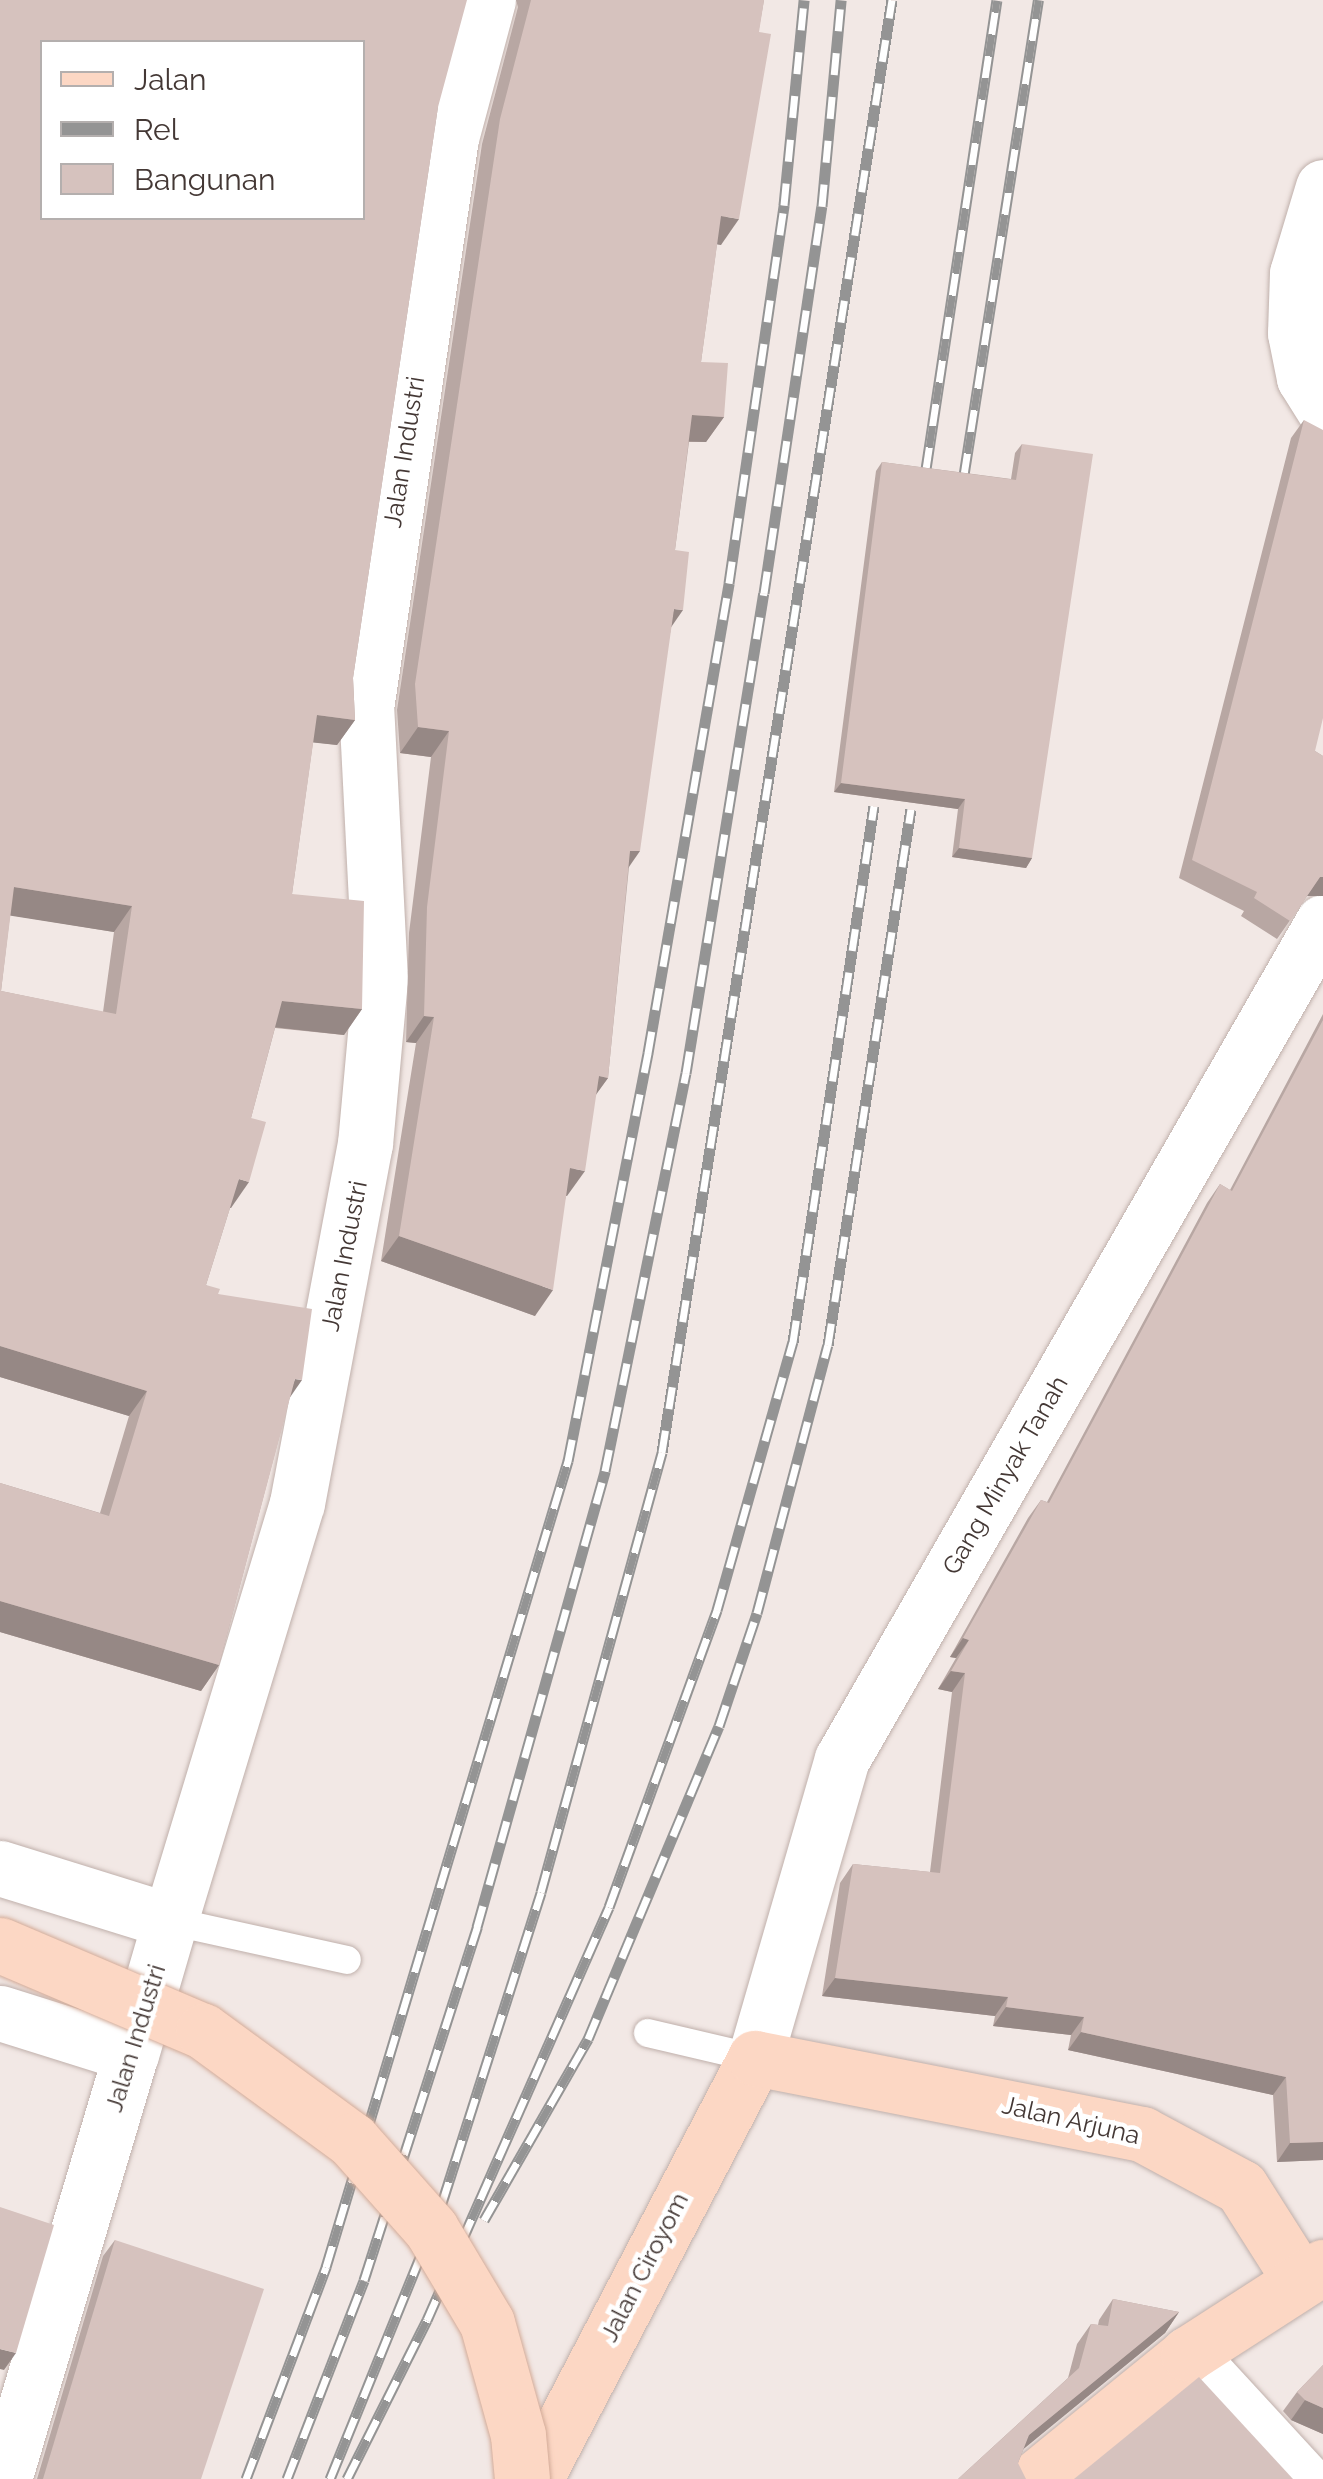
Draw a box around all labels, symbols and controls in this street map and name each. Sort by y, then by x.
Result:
legend [40,40,365,220]
text: Jalan [134,62,207,97]
text: Rel [134,112,179,147]
text: Bangunan [134,162,276,197]
street label: Jalan Industri [377,374,431,530]
street label: Jalan Industri [315,1178,373,1334]
street label: Gang Minyak Tanah [936,1370,1074,1580]
street label: Jalan Industri [98,1961,172,2115]
street label: Jalan Arjuna [999,2090,1143,2150]
street label: Jalan Ciroyom [594,2188,694,2346]

